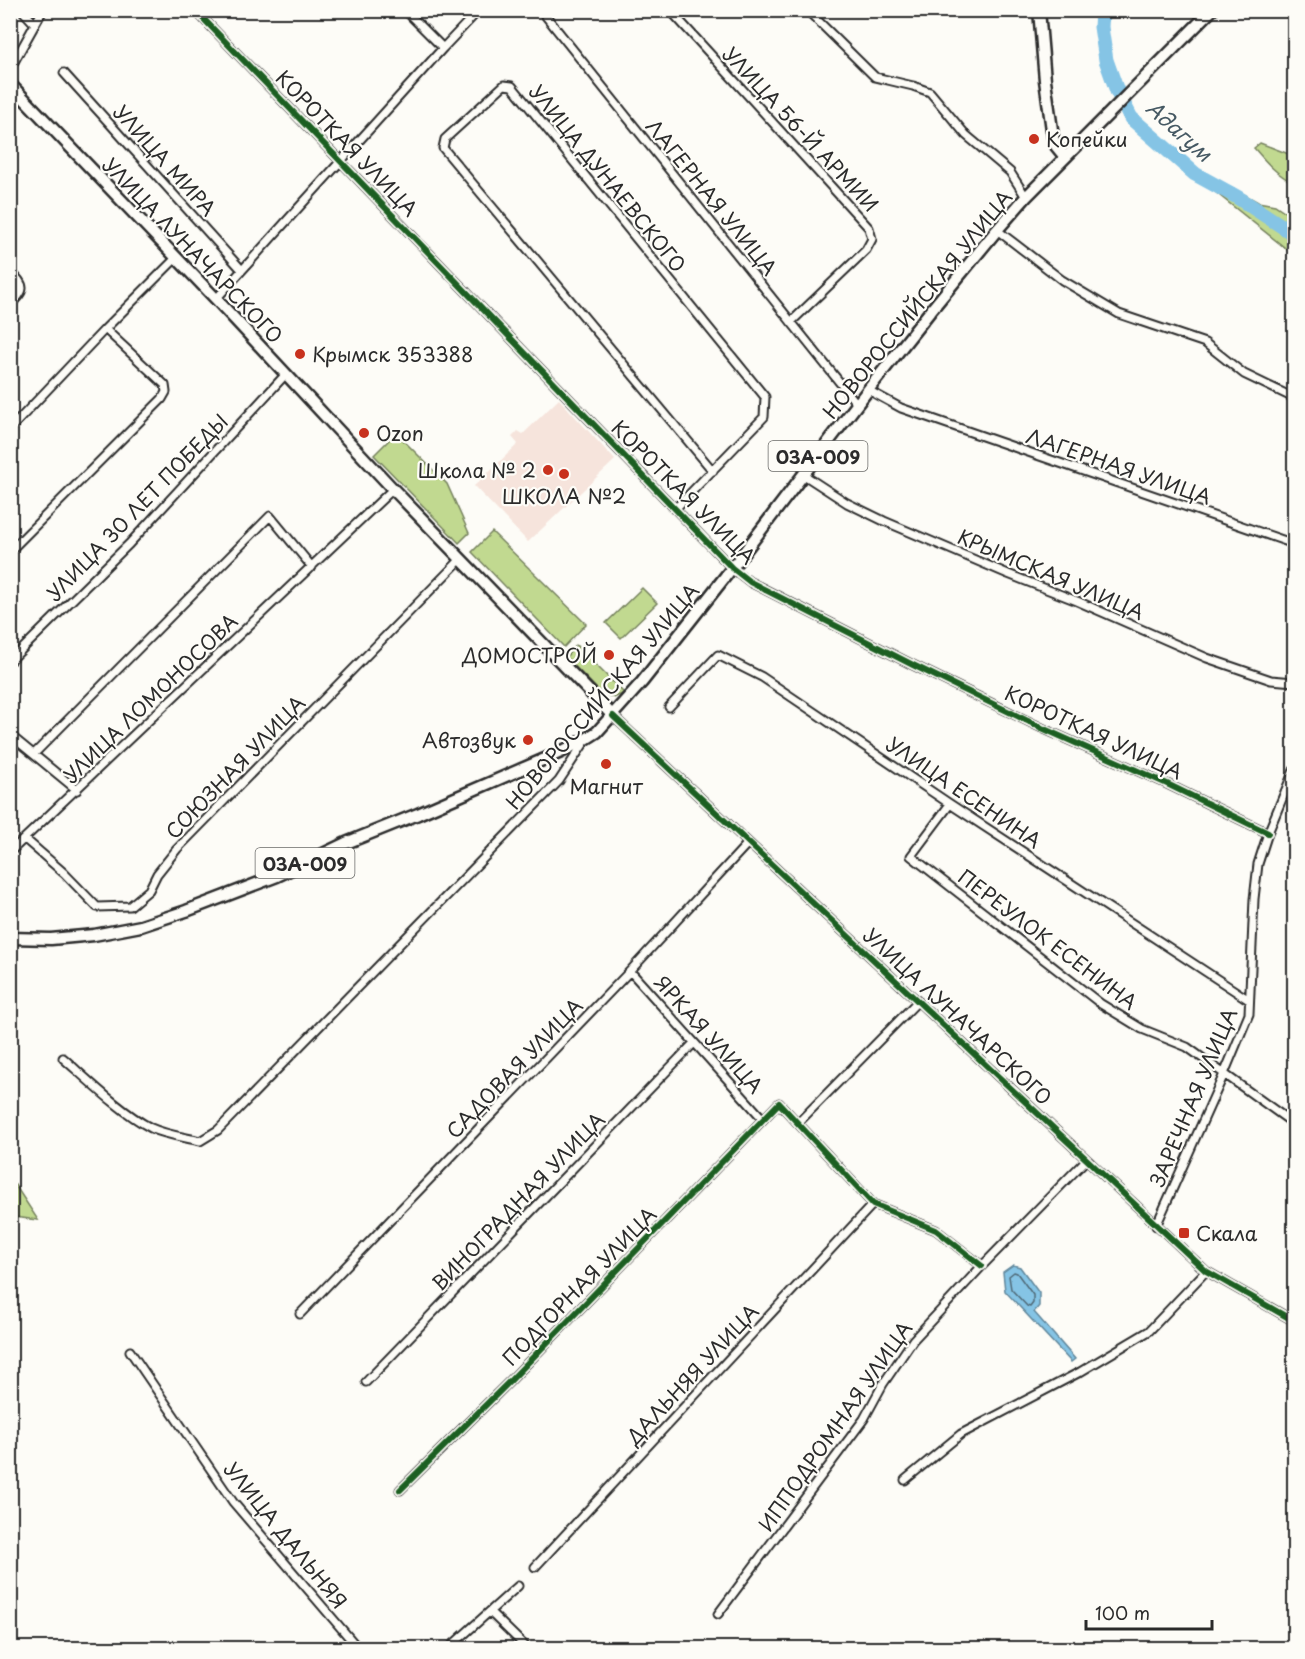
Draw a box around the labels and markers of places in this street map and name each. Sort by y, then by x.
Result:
place label: Копейки [1046,124,1128,154]
marker: Копейки [1027,132,1041,146]
place label: Крымск 353388 [312,339,474,369]
marker: Крымск 353388 [293,347,307,361]
place label: Ozon [376,418,424,448]
marker: Ozon [357,426,371,440]
place label: Школа № 2 [418,455,536,485]
marker: Школа № 2 [541,463,555,477]
marker: ШКОЛА №2 [557,467,571,481]
place label: ШКОЛА №2 [502,481,626,511]
place label: ДОМОСТРОЙ [461,640,597,670]
marker: ДОМОСТРОЙ [602,648,616,662]
place label: Автозвук [422,725,516,755]
marker: Автозвук [521,733,535,747]
marker: Магнит [599,757,613,771]
place label: Магнит [569,771,644,801]
place label: Скала [1196,1218,1258,1248]
marker: Скала [1177,1226,1191,1240]

